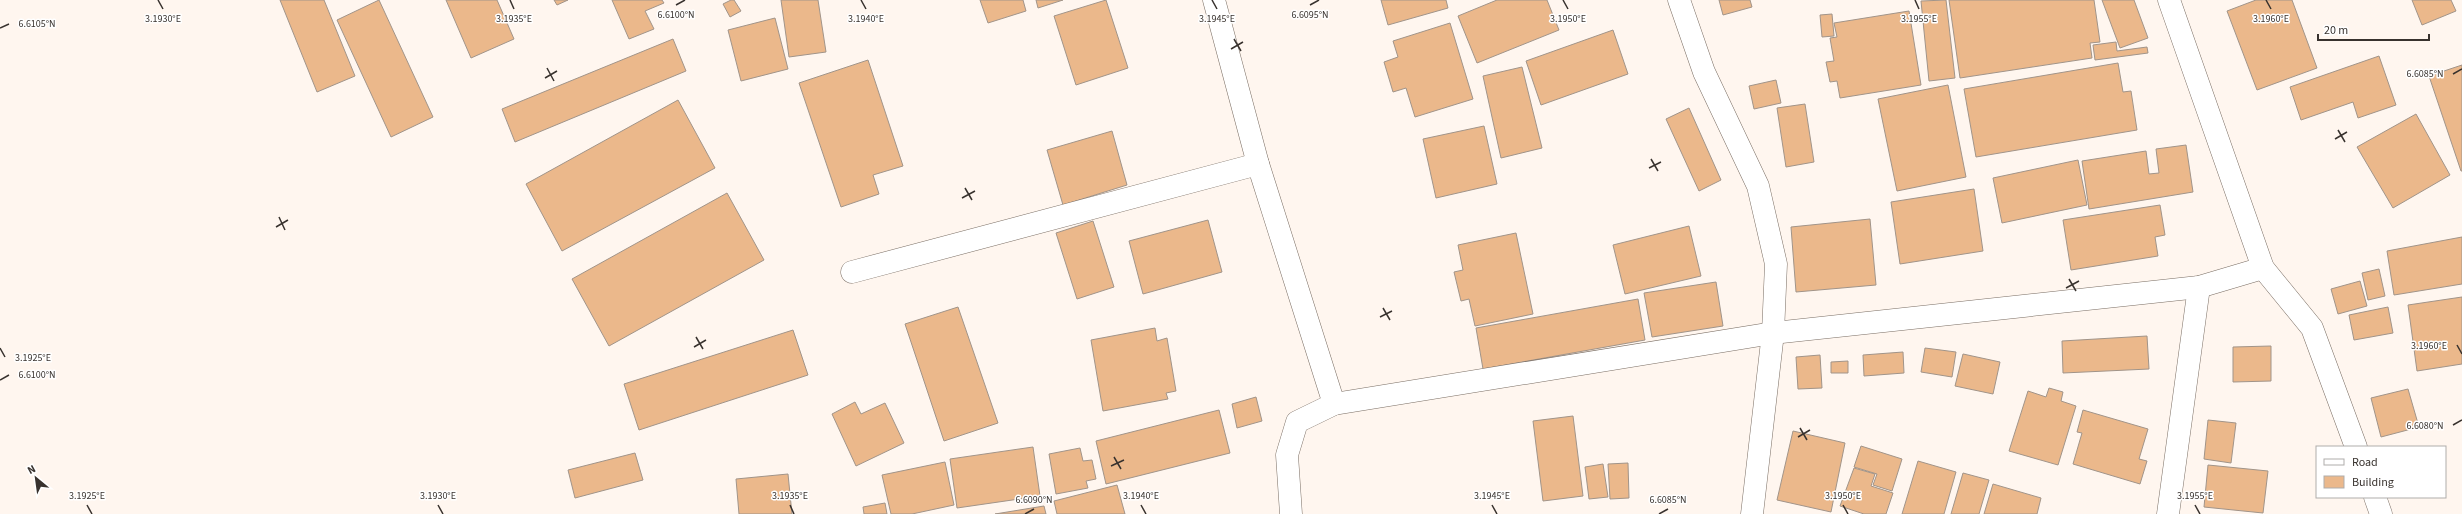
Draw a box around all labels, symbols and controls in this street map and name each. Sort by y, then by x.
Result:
text: 6.6100°N [657,8,695,22]
text: 6.6095°N [1291,8,1329,22]
text: 3.1930°E [145,12,181,26]
text: 3.1935°E [496,12,532,26]
text: 3.1940°E [848,12,884,26]
text: 3.1945°E [1199,12,1235,26]
text: 3.1950°E [1550,12,1586,26]
text: 3.1955°E [1901,12,1937,26]
text: 3.1960°E [2253,12,2289,26]
scale bar [2318,16,2429,42]
text: 6.6105°N [18,17,56,31]
text: 20 m [2324,22,2348,39]
text: 6.6085°N [2406,67,2444,81]
text: 3.1960°E [2411,339,2447,353]
text: 3.1925°E [15,351,51,365]
text: 6.6100°N [18,368,56,382]
text: 6.6080°N [2406,419,2444,433]
legend [2316,446,2446,498]
text: Road [2352,454,2378,471]
north arrow [16,458,56,498]
text: N [25,461,38,478]
text: Building [2352,474,2394,491]
text: 3.1925°E [69,489,105,503]
text: 3.1930°E [420,489,456,503]
text: 3.1935°E [772,489,808,503]
text: 3.1940°E [1123,489,1159,503]
text: 3.1945°E [1474,489,1510,503]
text: 3.1950°E [1825,489,1861,503]
text: 3.1955°E [2177,489,2213,503]
text: 6.6090°N [1015,493,1053,507]
text: 6.6085°N [1649,493,1687,507]

